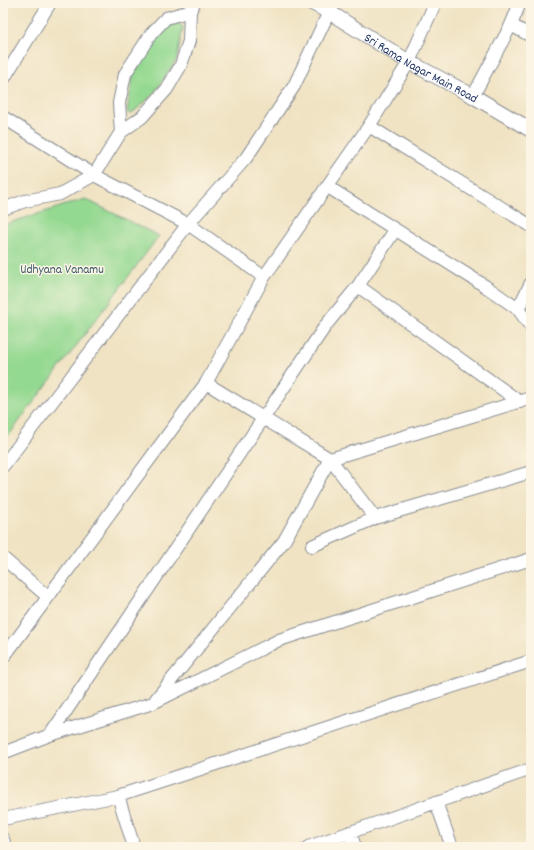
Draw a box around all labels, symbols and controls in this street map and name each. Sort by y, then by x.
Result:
street label: Sri Rama Nagar Main Road [360,29,481,109]
park label: Udhyana Vanamu [20,261,104,280]

